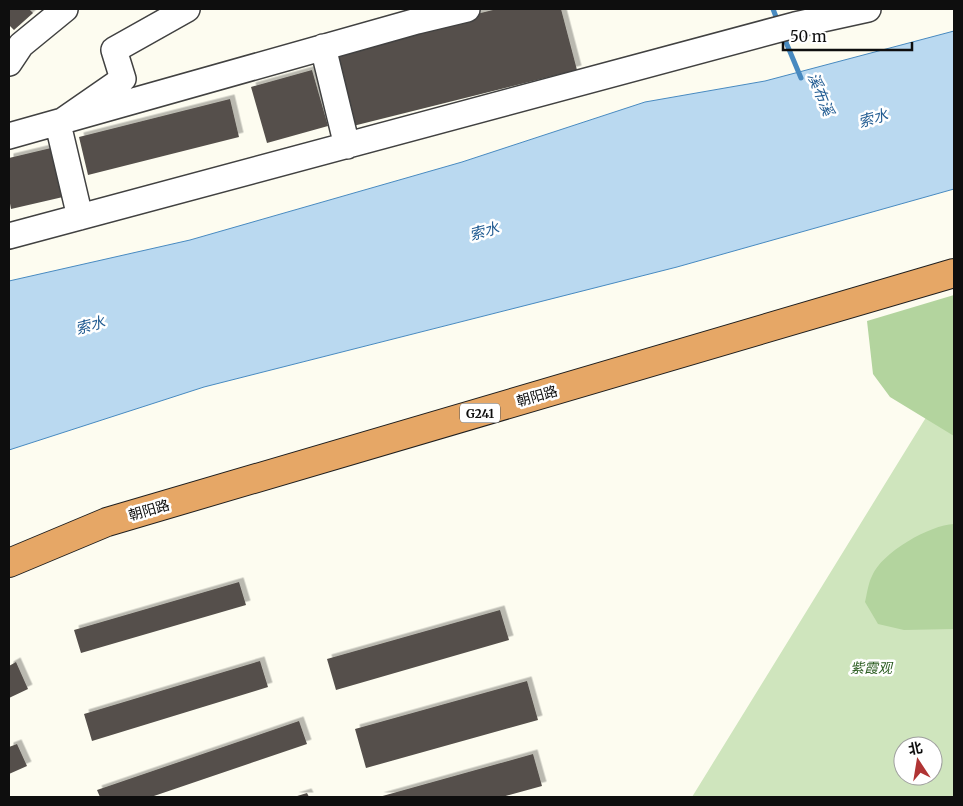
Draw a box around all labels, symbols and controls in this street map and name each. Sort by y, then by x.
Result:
scale bar [783,20,912,52]
text: 50 m [790,27,827,46]
water label: 溪布溪 [804,70,839,120]
water label: 索水 [856,104,891,131]
water label: 索水 [467,218,502,244]
water label: 索水 [73,312,108,338]
street label: 朝阳路 [514,382,560,410]
road number: G241 [460,403,500,422]
street label: 朝阳路 [126,496,172,524]
park label: 紫霞观 [850,659,894,677]
north arrow [893,736,943,786]
text: 北 [907,738,924,759]

